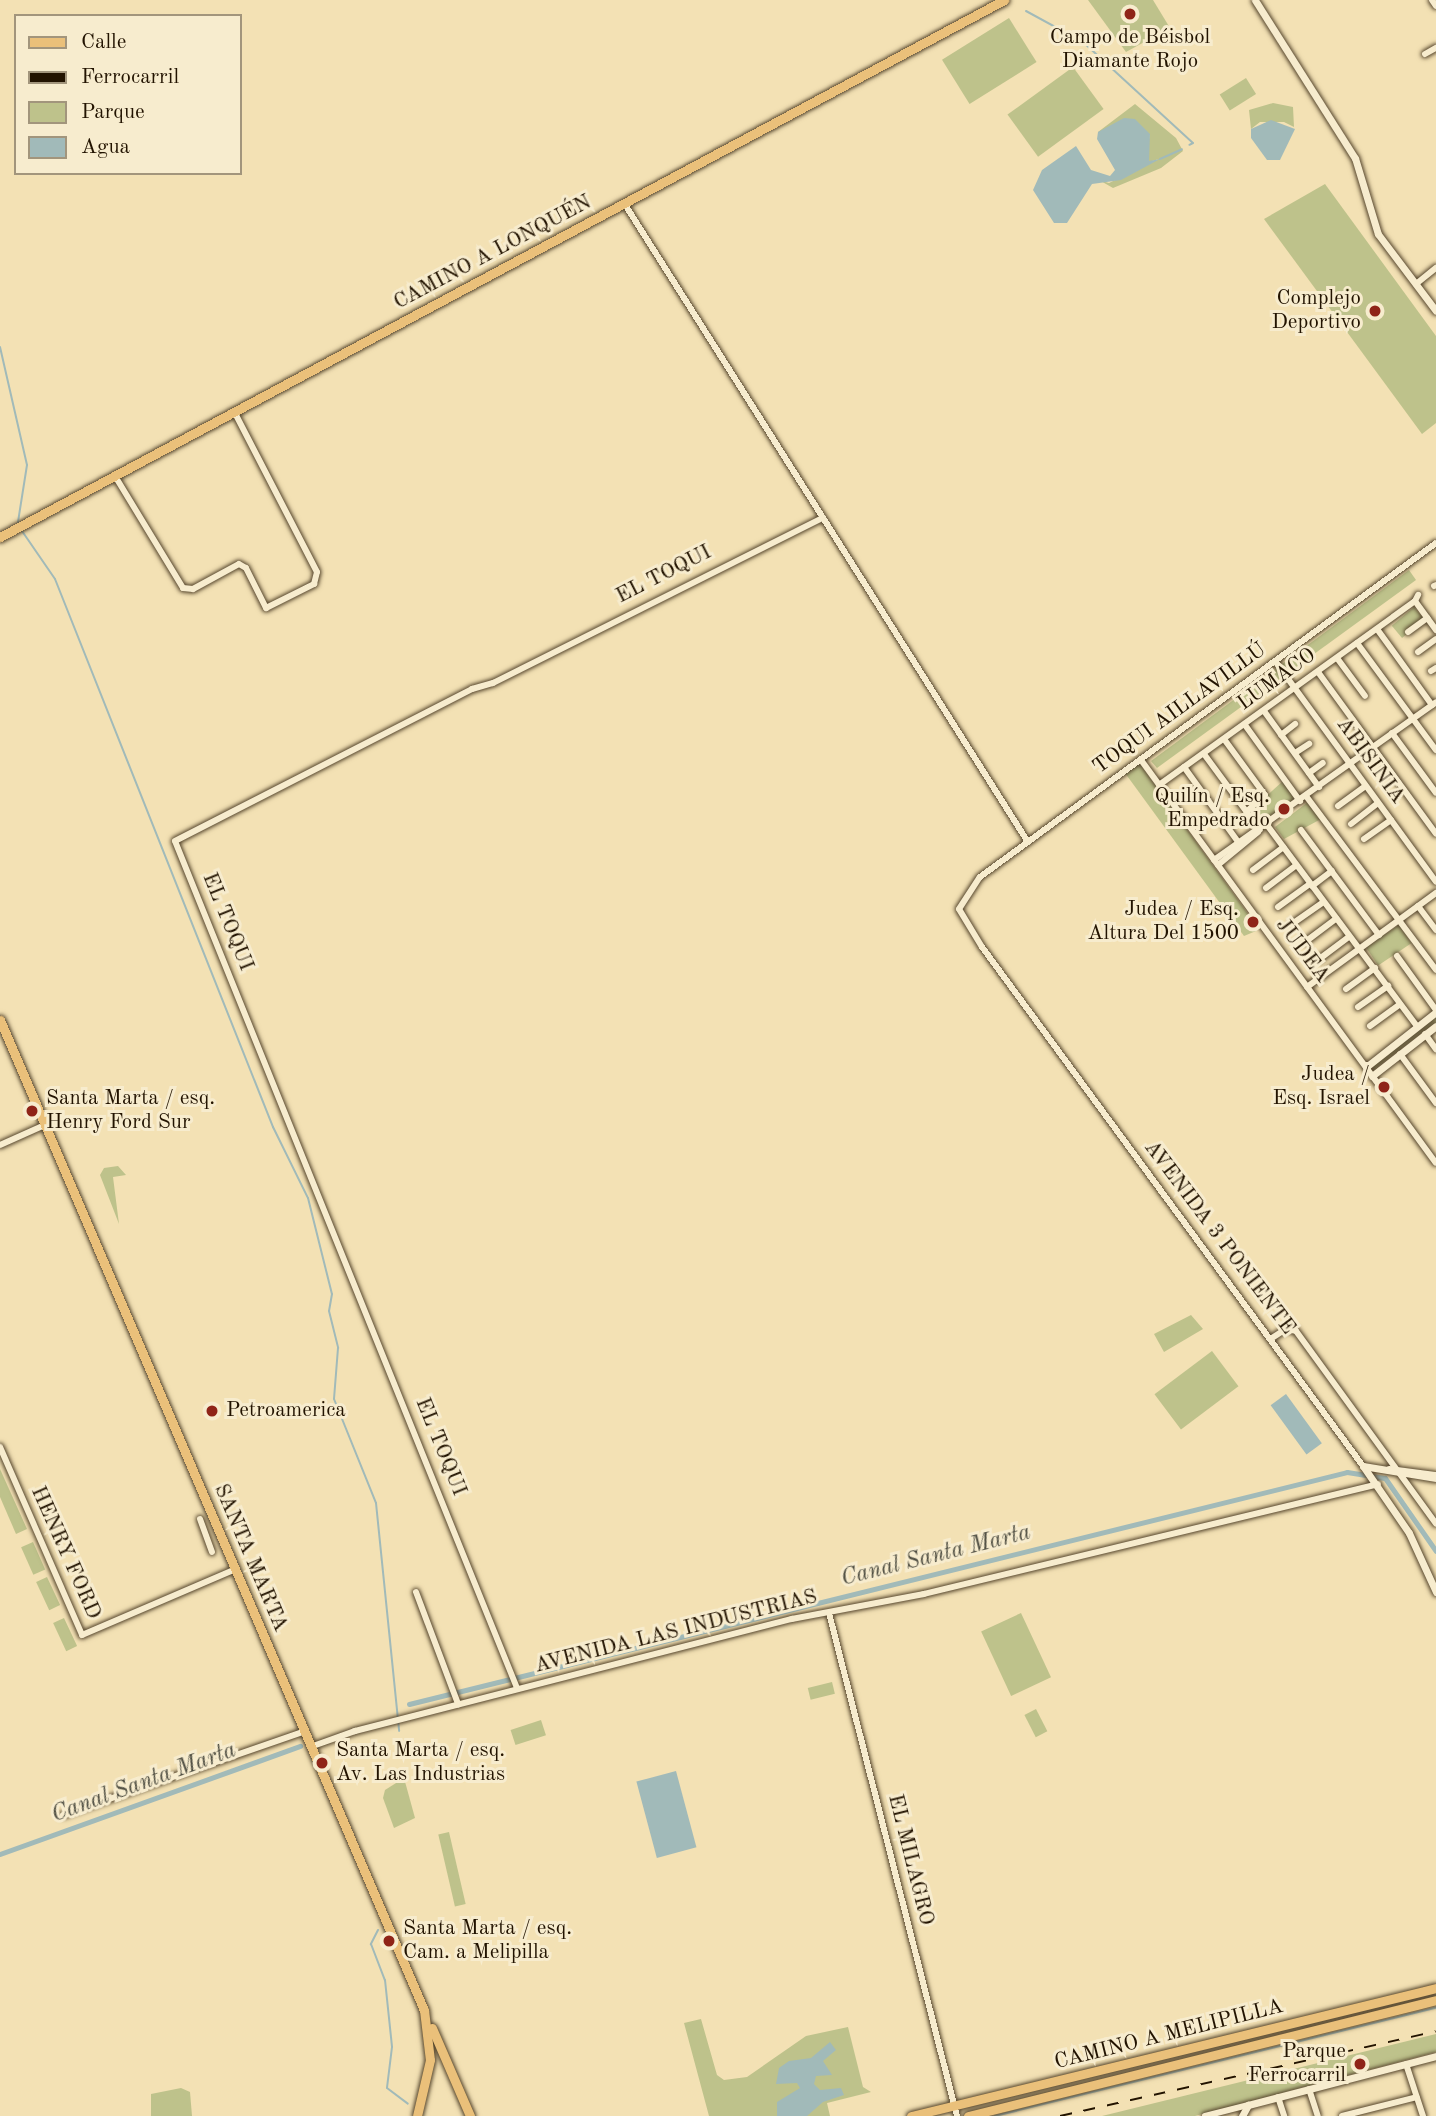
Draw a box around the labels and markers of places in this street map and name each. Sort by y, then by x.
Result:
marker: Campo de Béisbol Diamante Rojo [1122,6,1138,22]
place label: Campo de Béisbol Diamante Rojo [1050,25,1210,75]
place label: Complejo Deportivo [1271,286,1361,336]
marker: Complejo Deportivo [1367,303,1383,319]
place label: Quilín / Esq. Empedrado [1155,784,1270,834]
marker: Quilín / Esq. Empedrado [1276,801,1292,817]
place label: Judea / Esq. Altura Del 1500 [1088,897,1239,947]
marker: Judea / Esq. Altura Del 1500 [1245,914,1261,930]
place label: Judea / Esq. Israel [1272,1062,1370,1112]
marker: Judea / Esq. Israel [1376,1079,1392,1095]
place label: Santa Marta / esq. Henry Ford Sur [46,1086,215,1136]
marker: Santa Marta / esq. Henry Ford Sur [24,1103,40,1119]
place label: Petroamerica [226,1398,346,1424]
marker: Petroamerica [204,1403,220,1419]
place label: Santa Marta / esq. Av. Las Industrias [336,1738,505,1788]
marker: Santa Marta / esq. Av. Las Industrias [314,1755,330,1771]
place label: Santa Marta / esq. Cam. a Melipilla [403,1916,572,1966]
marker: Santa Marta / esq. Cam. a Melipilla [381,1933,397,1949]
place label: Parque Ferrocarril [1248,2039,1346,2089]
marker: Parque Ferrocarril [1352,2056,1368,2072]

